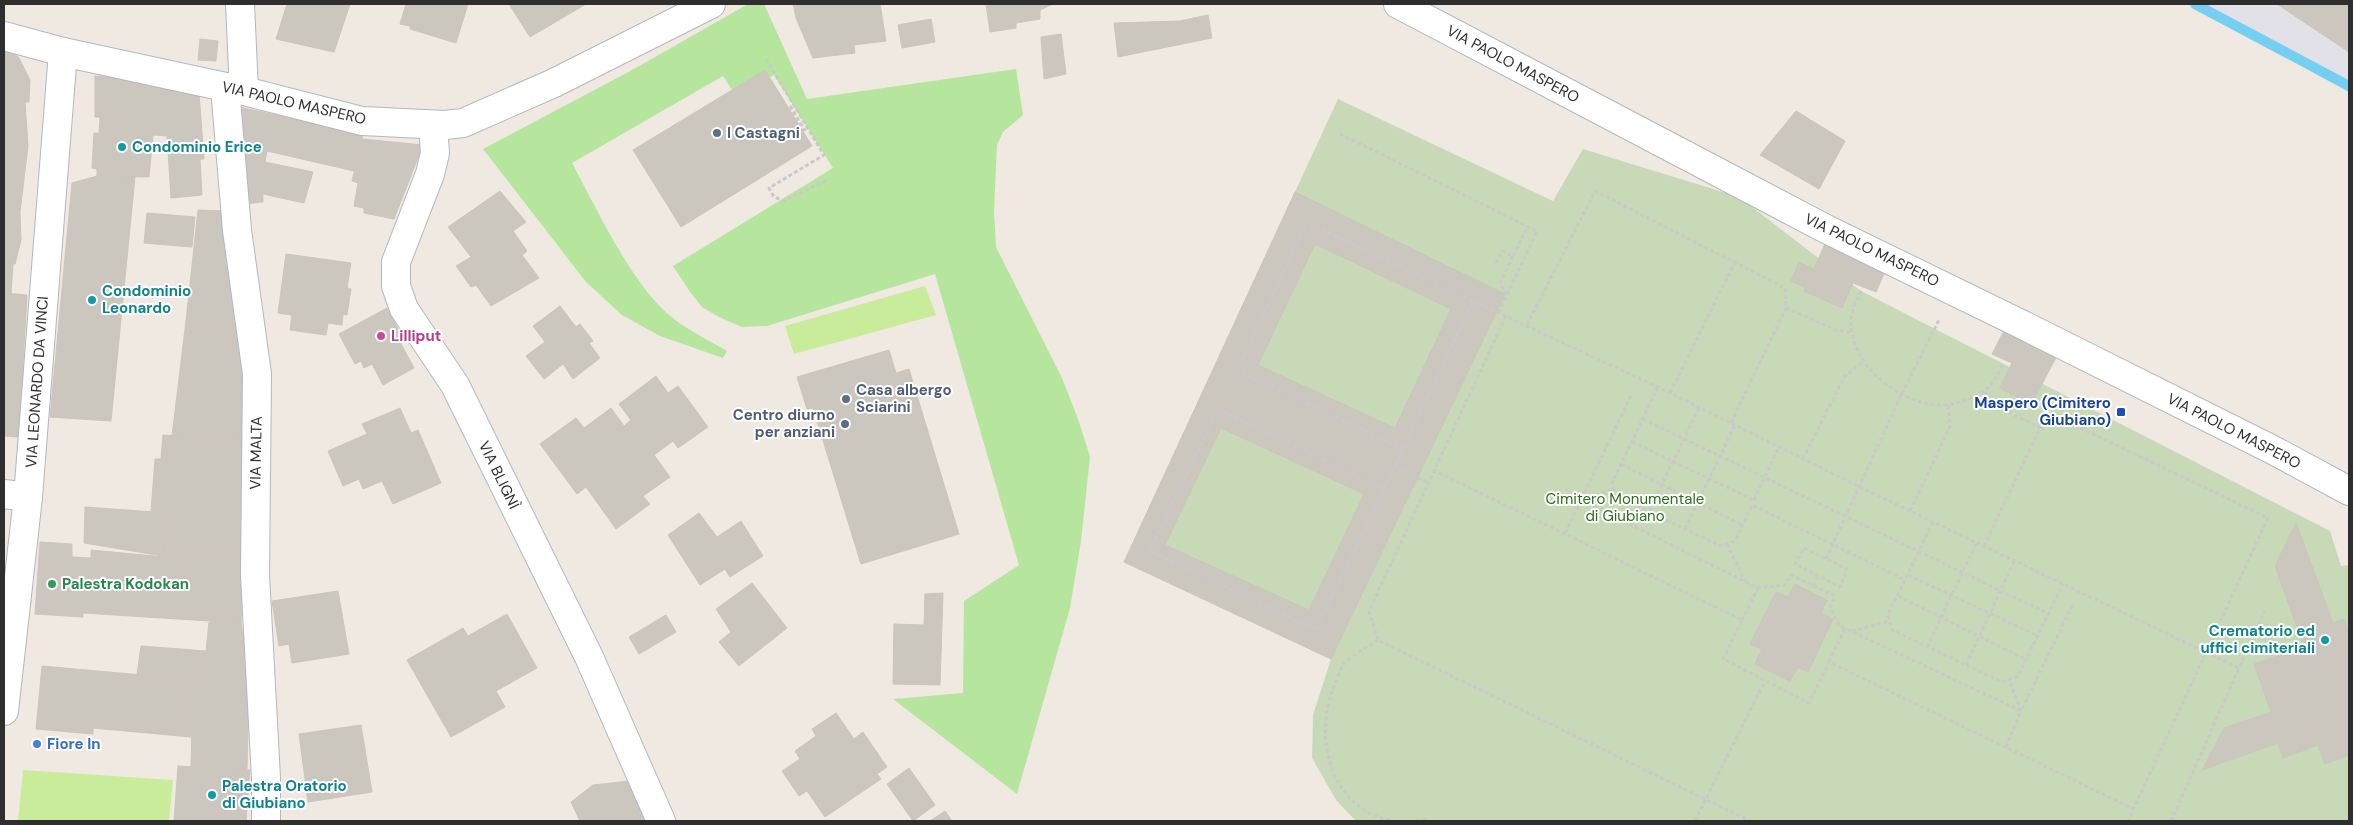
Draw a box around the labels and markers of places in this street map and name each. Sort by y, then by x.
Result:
place label: I Castagni [727,123,800,143]
marker: I Castagni [711,127,723,139]
place label: Condominio Erice [132,137,262,157]
marker: Condominio Erice [116,141,128,153]
place label: Condominio Leonardo [102,281,191,318]
marker: Condominio Leonardo [86,294,98,306]
place label: Lilliput [391,326,441,346]
marker: Lilliput [375,330,387,342]
place label: Casa albergo Sciarini [856,380,952,417]
marker: Casa albergo Sciarini [840,393,852,405]
place label: Maspero (Cimitero Giubiano) [1974,393,2111,430]
place label: Centro diurno per anziani [733,405,835,442]
marker: Maspero (Cimitero Giubiano) [2115,406,2127,418]
marker: Centro diurno per anziani [839,418,851,430]
place label: Palestra Kodokan [62,574,189,594]
marker: Palestra Kodokan [46,578,58,590]
place label: Crematorio ed uffici cimiteriali [2200,621,2315,658]
marker: Crematorio ed uffici cimiteriali [2319,634,2331,646]
place label: Fiore In [47,734,101,754]
marker: Fiore In [31,738,43,750]
place label: Palestra Oratorio di Giubiano [222,776,347,813]
marker: Palestra Oratorio di Giubiano [206,789,218,801]

